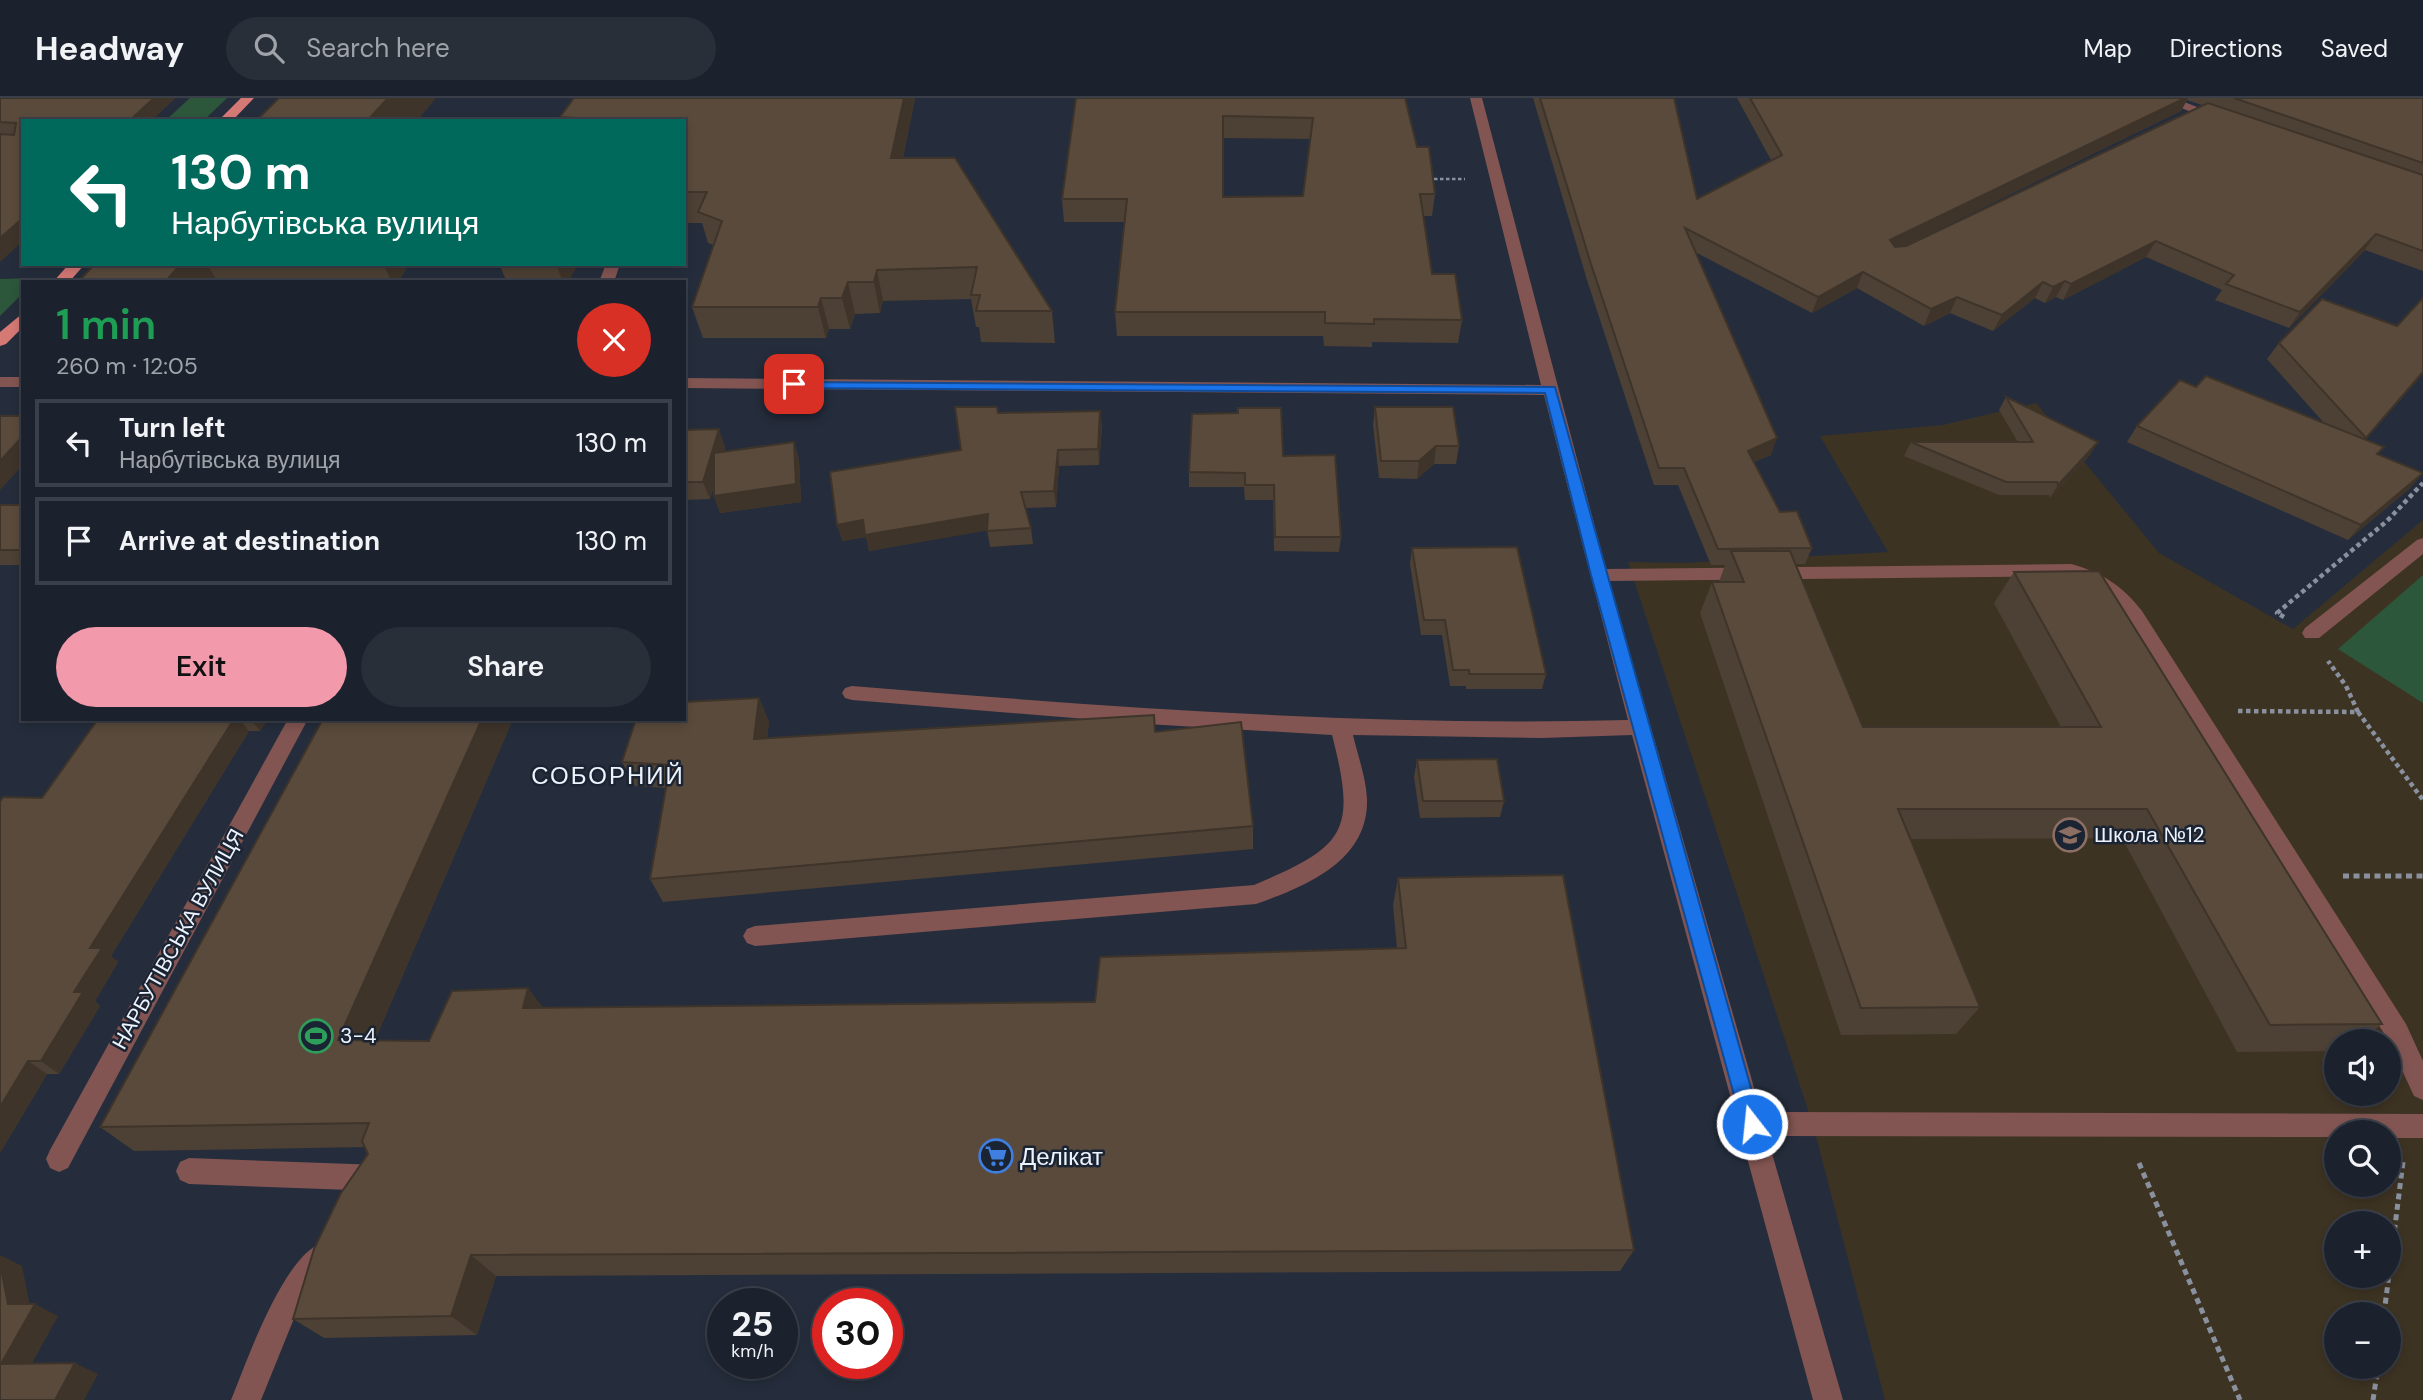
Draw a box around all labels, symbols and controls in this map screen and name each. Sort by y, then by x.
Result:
search box [226,17,716,80]
text: Headway [35,27,184,70]
icon: search [250,29,288,67]
text: Search here [306,31,450,65]
text: Map [2084,33,2132,64]
text: Directions [2170,33,2283,64]
text: Saved [2321,33,2388,64]
text: 130 m [171,140,311,204]
icon: left [56,147,147,238]
text: Нарбутівська вулиця [171,202,479,244]
text: 1 min [56,297,156,352]
button: close [577,303,651,377]
text: 260 m · 12:05 [56,351,198,381]
pin [764,354,824,414]
icon: arrive [775,365,813,403]
text: Turn left [119,411,226,445]
icon: left [60,424,98,462]
text: 130 m [576,426,647,460]
text: Нарбутівська вулиця [119,445,341,475]
icon: arrive [60,522,98,560]
text: Arrive at destination [119,524,380,558]
text: 130 m [576,524,647,558]
button: Exit [56,627,347,707]
button: Share [361,627,651,707]
district label: СОБОРНИЙ [531,760,685,791]
school or university icon: Школа №12 [2051,816,2089,854]
place label: Школа №12 [2094,821,2205,849]
street label: НАРБУТІВСЬКА ВУЛИЦЯ [106,824,250,1054]
sports icon: 3-4 [297,1017,335,1055]
place label: 3-4 [340,1022,377,1050]
map controls [2324,1029,2401,1379]
button: sound [2324,1029,2401,1106]
position arrow [1715,1087,1789,1161]
button: search [2324,1120,2401,1197]
supermarket icon: Делікат [977,1137,1015,1175]
place label: Делікат [1020,1141,1103,1172]
button: + [2324,1211,2401,1288]
speed limit sign: 30 [812,1288,903,1379]
text: 25 [732,1301,773,1347]
button: − [2324,1302,2401,1379]
text: km/h [731,1339,774,1363]

